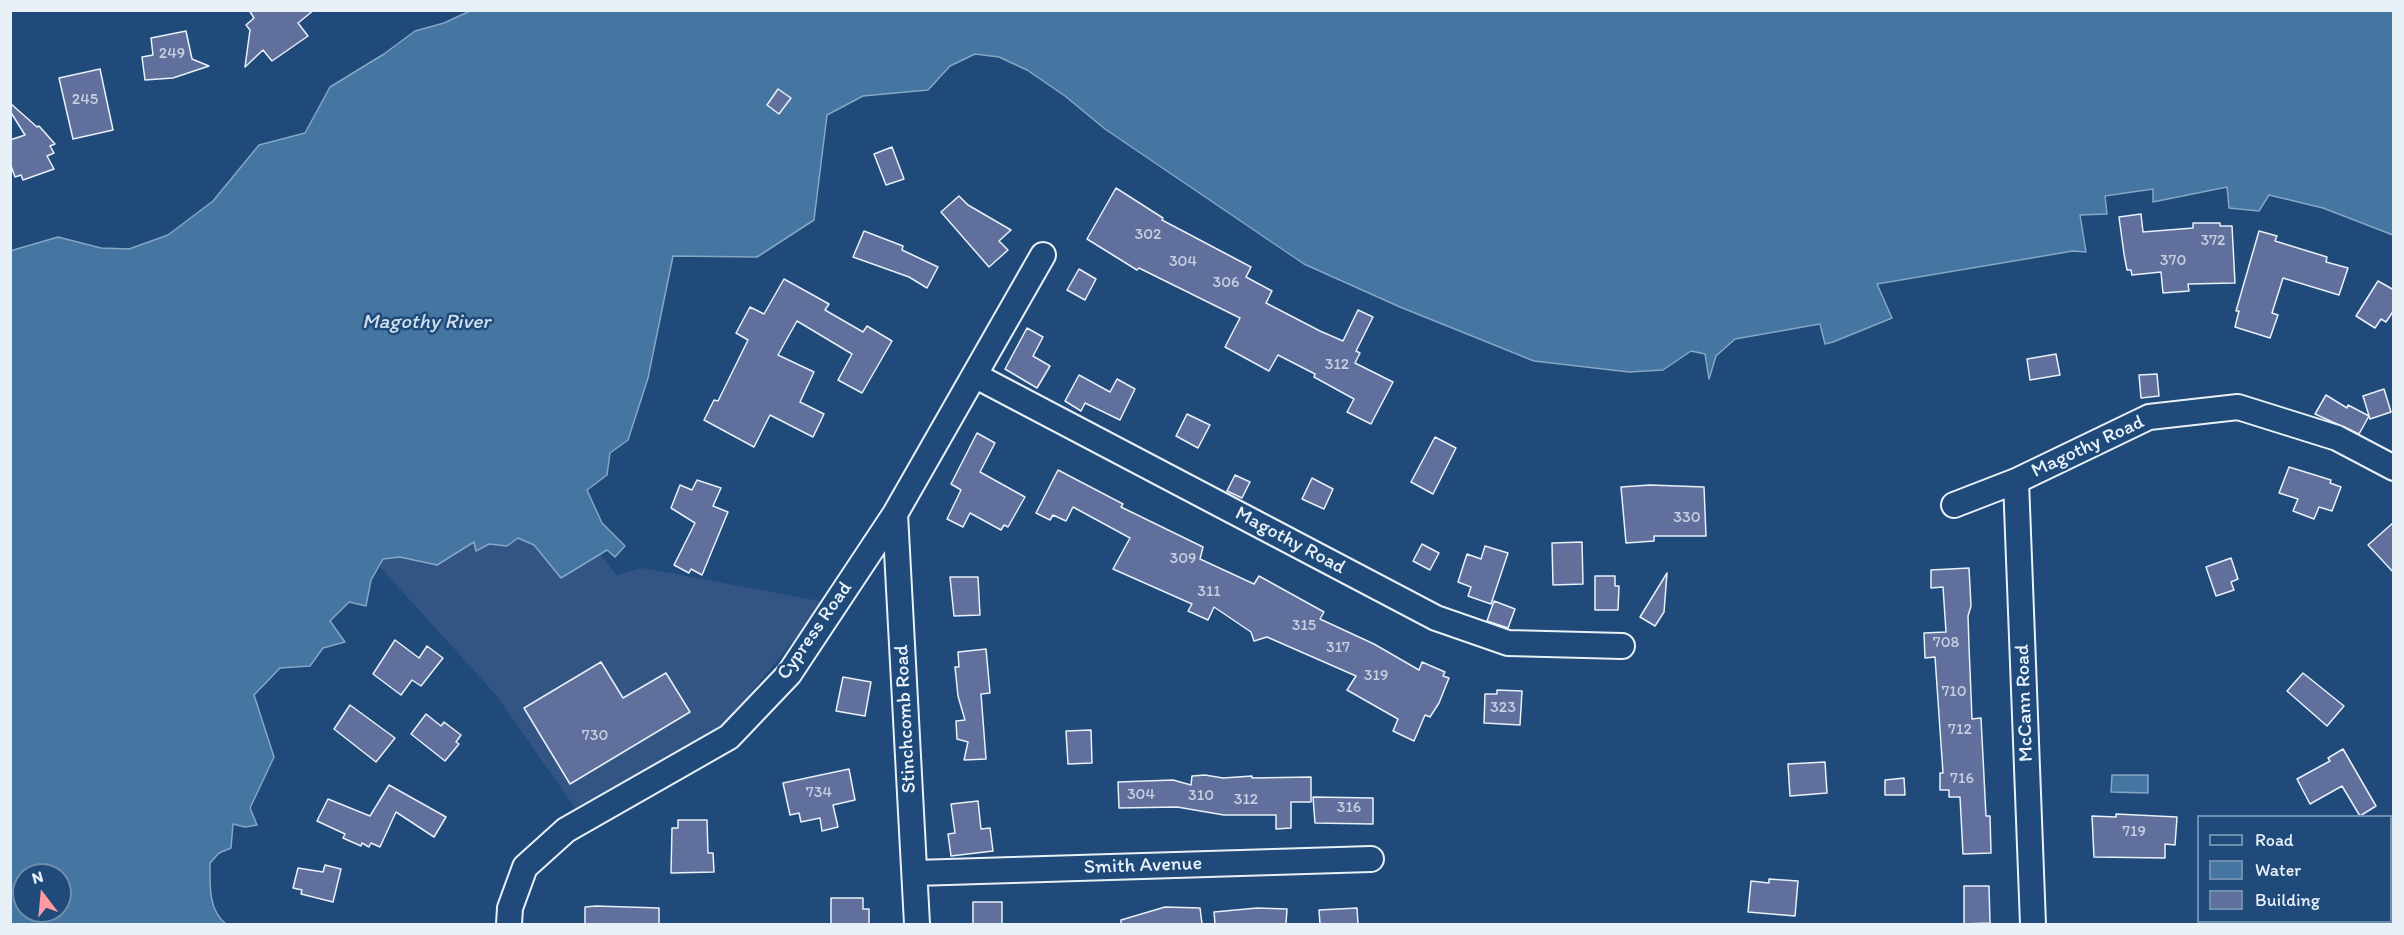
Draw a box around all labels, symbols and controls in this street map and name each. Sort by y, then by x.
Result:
house number: 249 [159,44,185,64]
house number: 245 [72,90,98,110]
house number: 302 [1135,225,1161,245]
house number: 372 [2200,231,2226,251]
house number: 370 [2160,251,2186,271]
house number: 304 [1169,252,1197,272]
house number: 306 [1212,273,1240,293]
water label: Magothy River [362,310,490,336]
house number: 312 [1325,355,1349,375]
street label: Magothy Road [2028,410,2148,484]
street label: Magothy Road [1231,502,1349,580]
house number: 330 [1673,508,1701,528]
house number: 309 [1170,549,1196,569]
street label: Cypress Road [772,577,858,685]
house number: 311 [1197,582,1221,602]
house number: 315 [1292,616,1316,636]
house number: 708 [1933,633,1959,653]
house number: 317 [1326,638,1350,658]
street label: Stinchcomb Road [890,644,922,794]
street label: McCann Road [2011,644,2039,762]
house number: 319 [1364,666,1388,686]
house number: 710 [1941,682,1967,702]
house number: 323 [1490,698,1516,718]
house number: 712 [1948,720,1972,740]
house number: 730 [582,726,608,746]
house number: 716 [1950,769,1974,789]
house number: 734 [806,783,832,803]
house number: 304 [1127,785,1155,805]
house number: 310 [1188,786,1214,806]
house number: 312 [1234,790,1258,810]
house number: 316 [1337,798,1361,818]
legend [2197,815,2392,923]
house number: 719 [2122,822,2146,842]
text: Road [2255,829,2294,851]
street label: Smith Avenue [1083,852,1203,880]
text: Water [2255,859,2301,881]
north arrow [12,863,72,923]
text: N [30,867,45,888]
text: Building [2255,889,2320,911]

